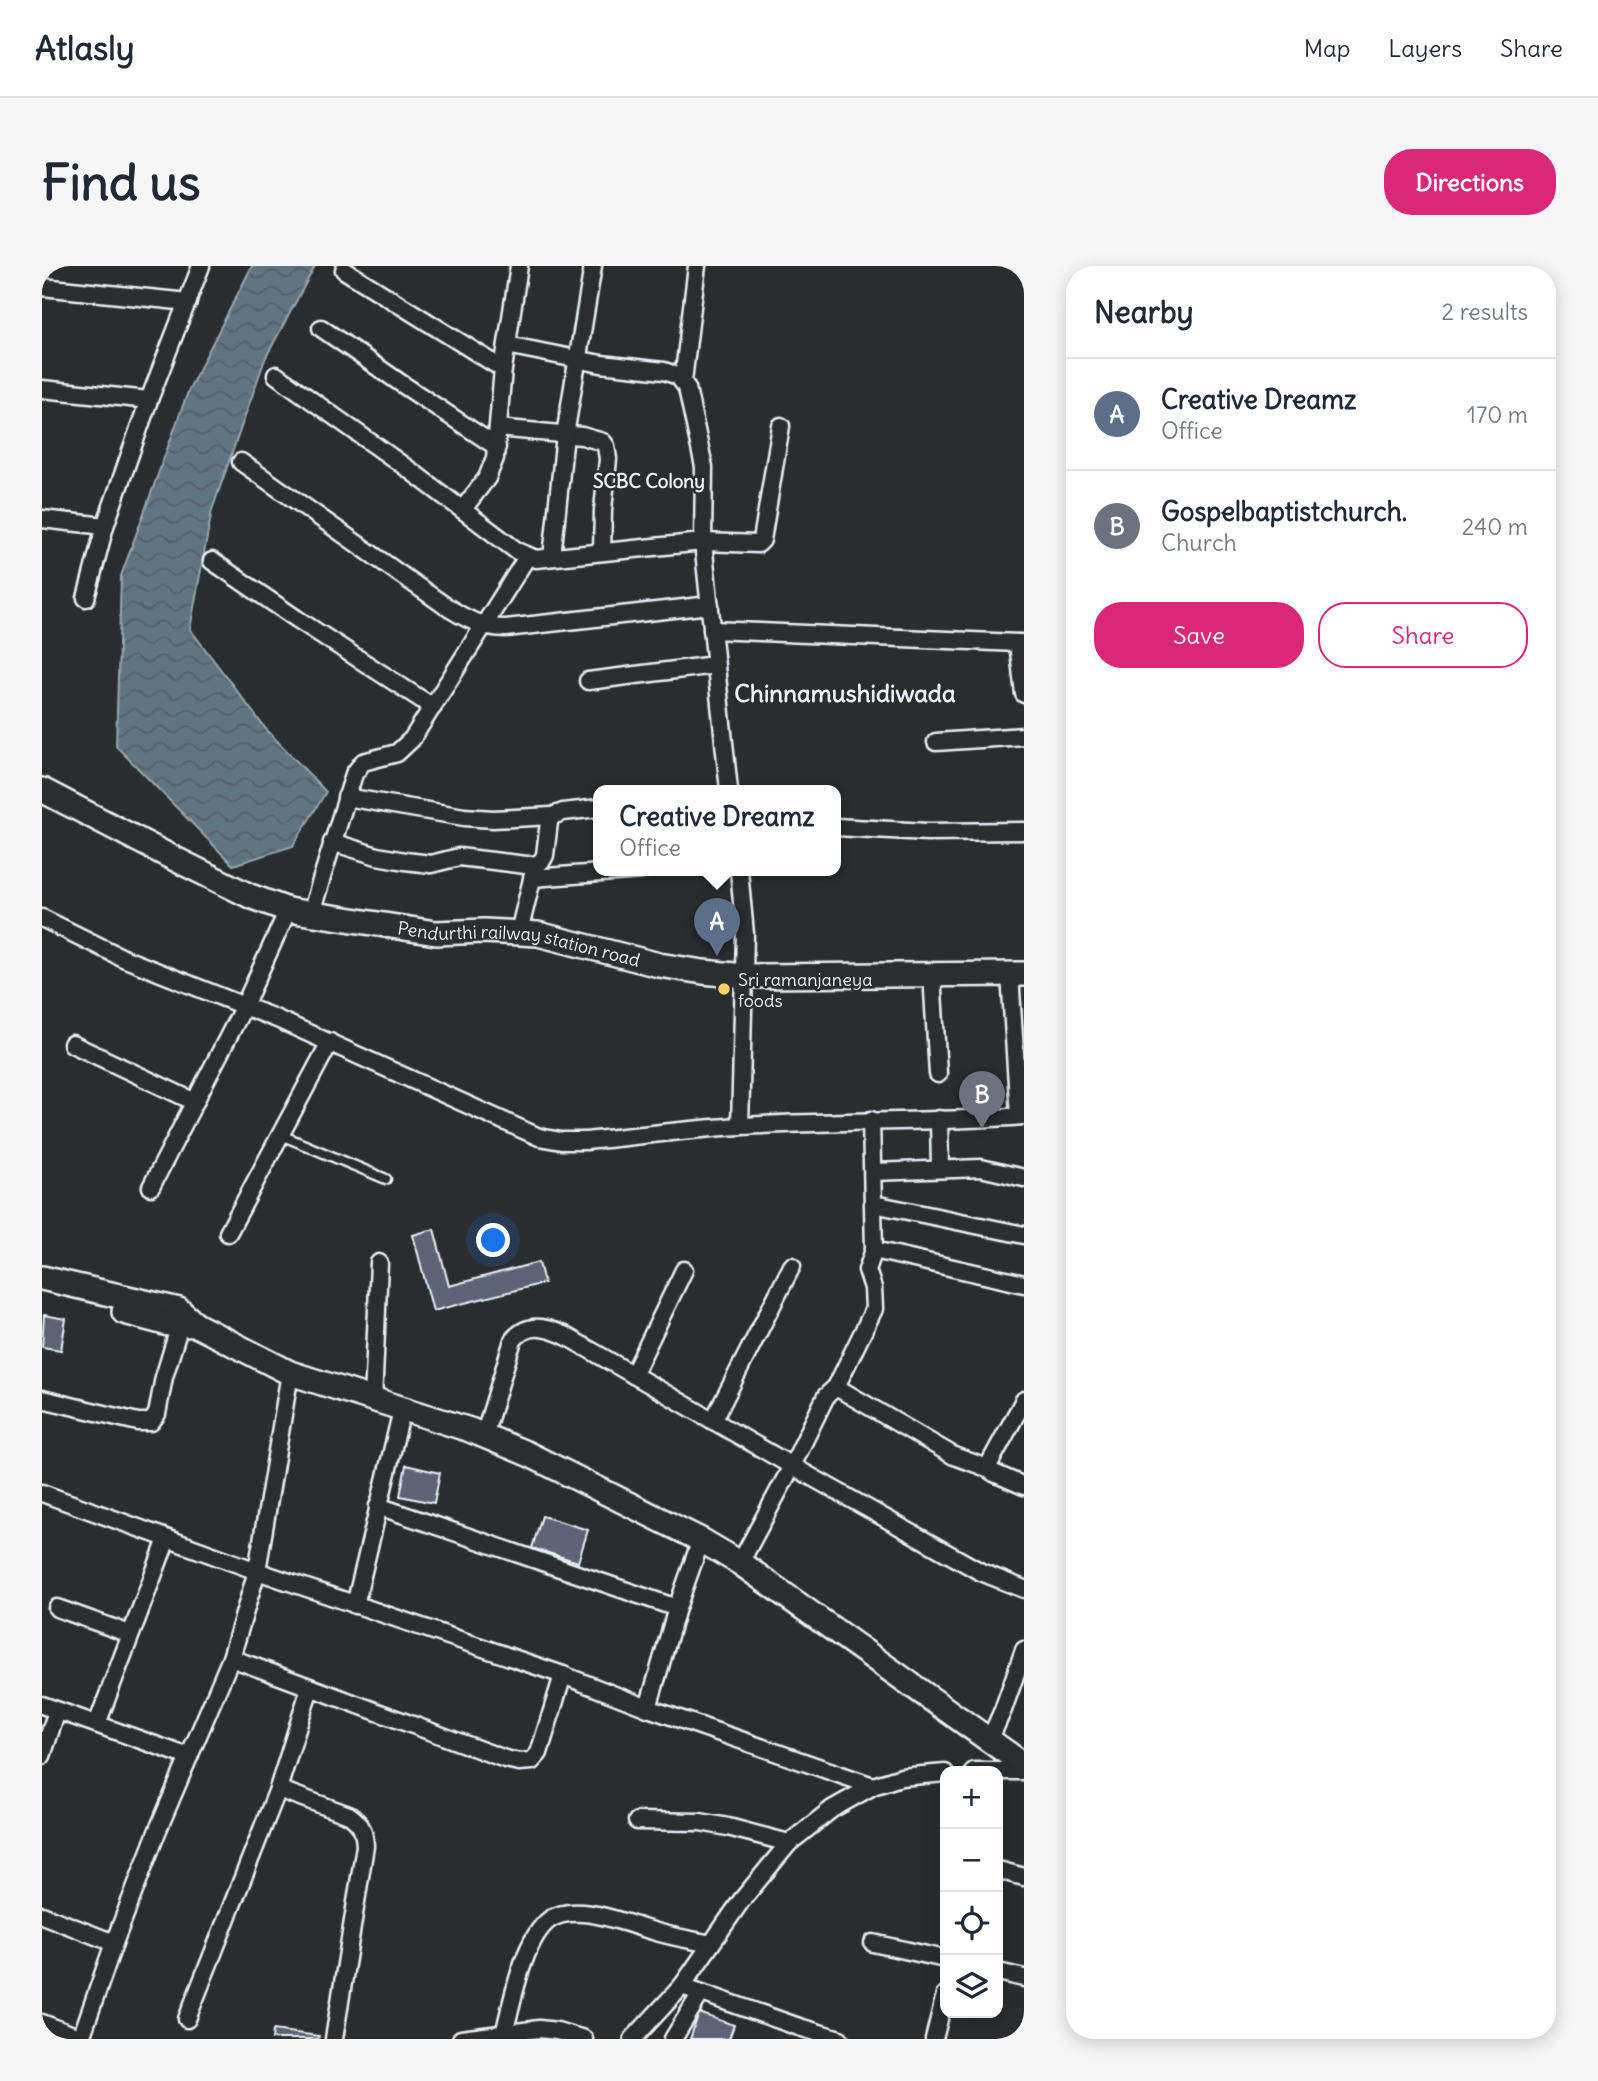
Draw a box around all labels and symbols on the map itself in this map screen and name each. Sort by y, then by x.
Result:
district label: SCBC Colony [593,469,705,493]
district label: Chinnamushidiwada [734,678,956,708]
pin: A [694,898,740,956]
street label: Pendurthi railway station road [396,916,643,971]
place label: Sri ramanjaneya foods [738,968,873,1012]
marker: Sri ramanjaneya foods [716,981,732,997]
pin: B [959,1071,1005,1129]
your location [476,1223,510,1257]

